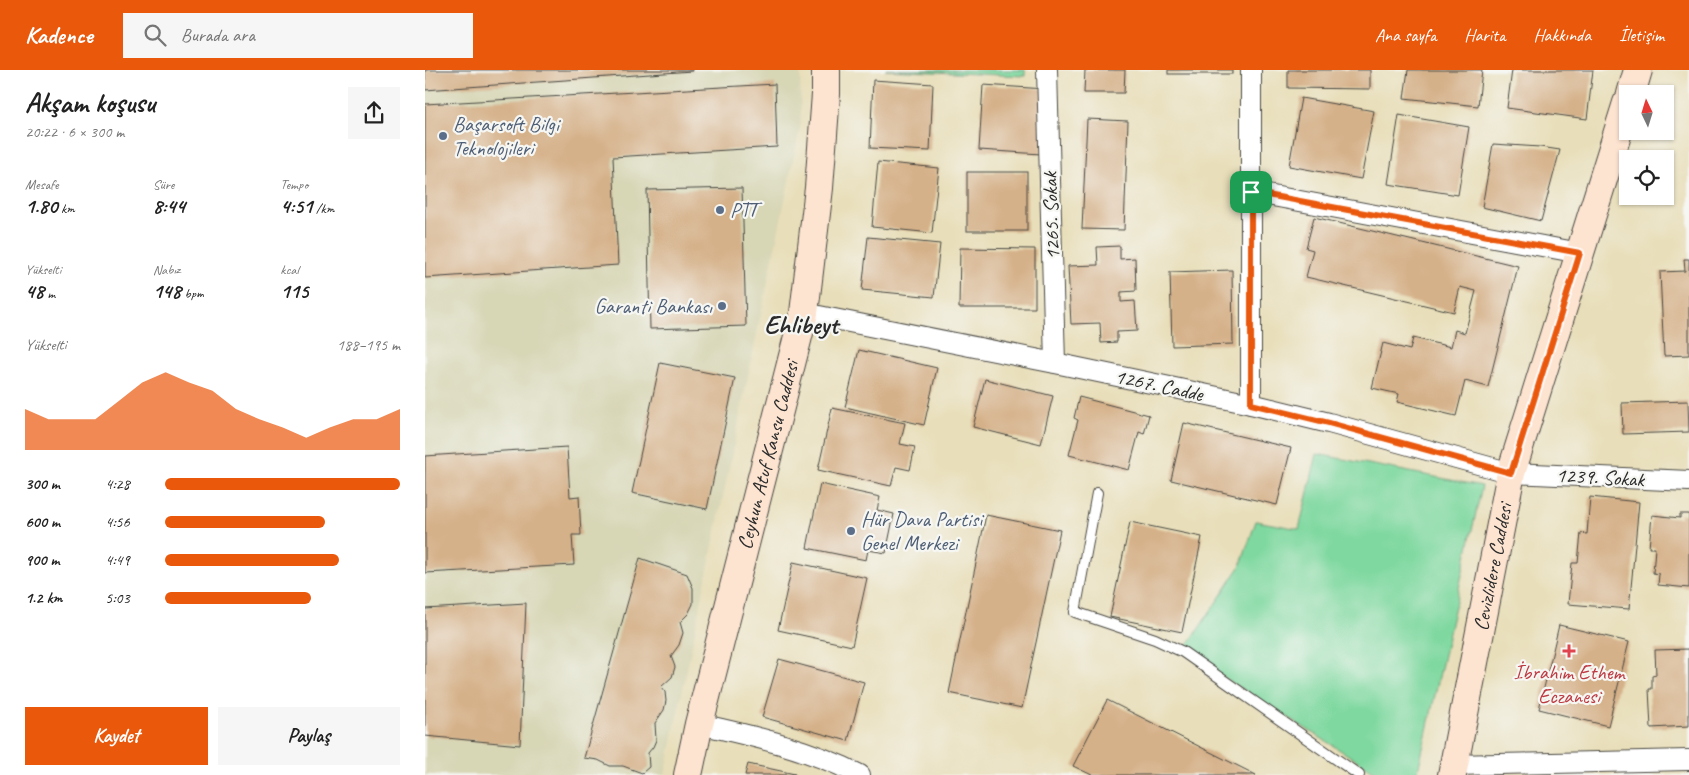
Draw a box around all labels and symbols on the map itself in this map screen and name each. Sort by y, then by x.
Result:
north arrow [1619,85,1674,140]
place label: Başarsoft Bilgi Teknolojileri [453,111,562,161]
marker: Başarsoft Bilgi Teknolojileri [437,130,449,142]
street label: 1265. Sokak [1036,170,1066,261]
pin [1230,171,1272,213]
place label: PTT [730,197,763,223]
marker: PTT [714,204,726,216]
place label: Garanti Bankası [594,293,713,319]
marker: Garanti Bankası [716,300,728,312]
district label: Ehlibeyt [764,308,841,341]
street label: Ceyhun Atuf Kansu Caddesi [731,355,805,552]
street label: 1267. Cadde [1113,363,1207,407]
street label: 1239. Sokak [1555,462,1646,492]
street label: Cevizlidere Caddesi [1467,498,1518,633]
place label: Hür Dava Partisi Genel Merkezi [861,506,985,556]
marker: Hür Dava Partisi Genel Merkezi [845,525,857,537]
marker: İbrahim Ethem Eczanesi [1563,645,1575,657]
place label: İbrahim Ethem Eczanesi [1514,659,1627,709]

